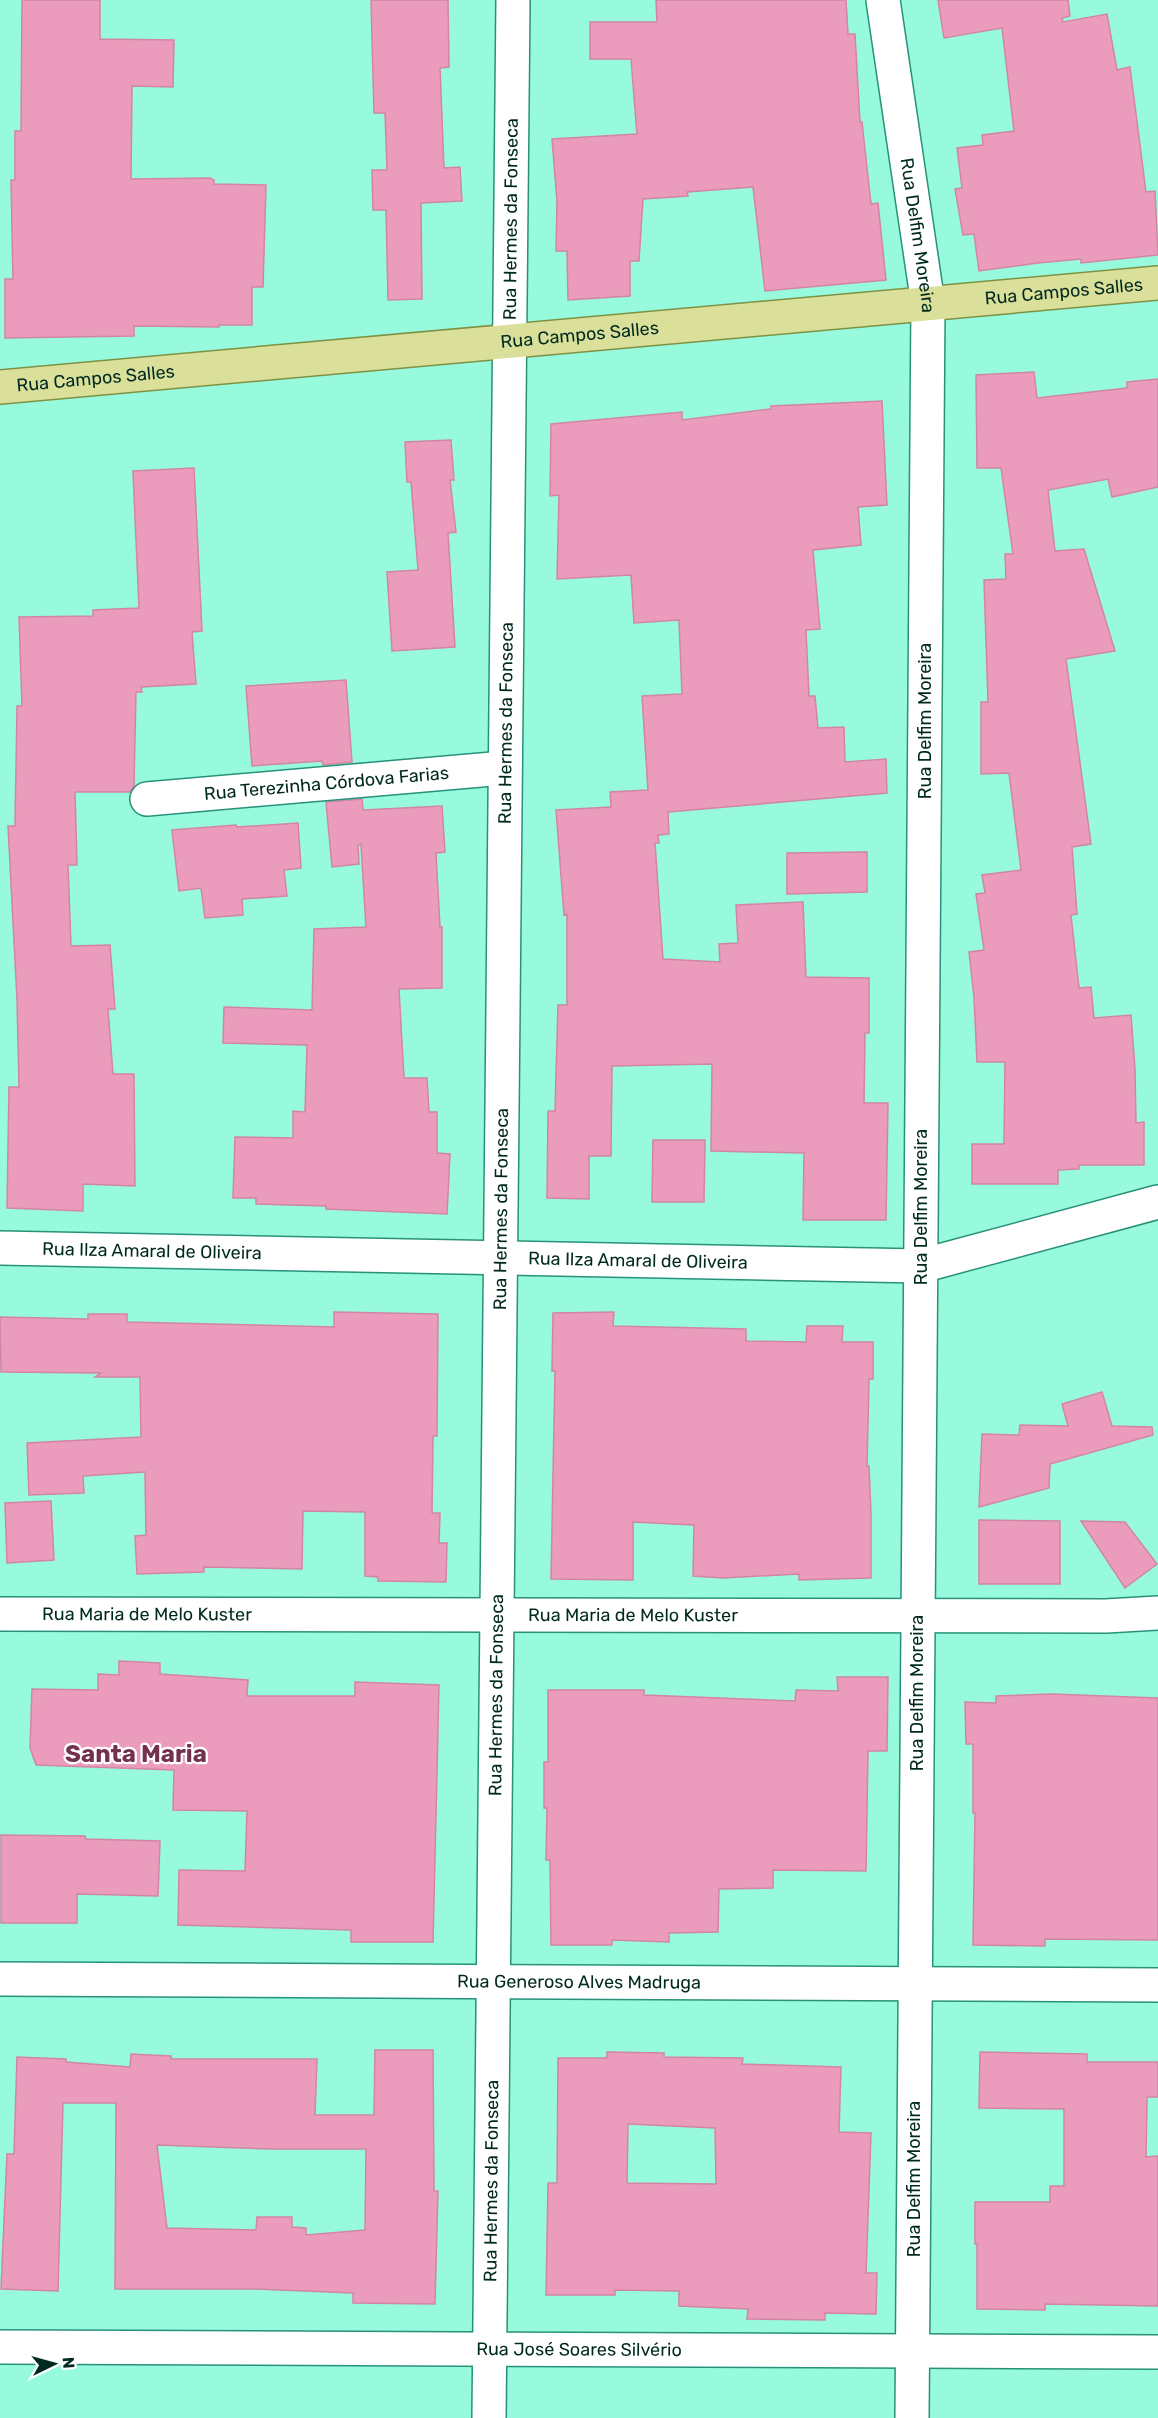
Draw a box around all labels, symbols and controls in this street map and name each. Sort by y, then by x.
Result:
street label: Rua Hermes da Fonseca [499,118,523,320]
street label: Rua Delfim Moreira [896,156,939,313]
street label: Rua Campos Salles [984,273,1144,310]
street label: Rua Campos Salles [500,317,660,353]
street label: Rua Campos Salles [16,360,176,396]
street label: Rua Hermes da Fonseca [494,622,518,824]
street label: Rua Delfim Moreira [914,643,936,799]
street label: Rua Terezinha Córdova Farias [203,762,450,805]
street label: Rua Hermes da Fonseca [489,1108,513,1310]
street label: Rua Delfim Moreira [910,1129,932,1285]
street label: Rua Ilza Amaral de Oliveira [42,1238,262,1264]
street label: Rua Ilza Amaral de Oliveira [528,1247,748,1274]
street label: Rua Hermes da Fonseca [484,1594,508,1796]
street label: Rua Maria de Melo Kuster [42,1603,252,1625]
street label: Rua Maria de Melo Kuster [528,1604,738,1626]
street label: Rua Delfim Moreira [906,1615,928,1771]
district label: Santa Maria [65,1740,207,1768]
street label: Rua Generoso Alves Madruga [457,1970,701,1994]
street label: Rua Hermes da Fonseca [479,2080,503,2282]
street label: Rua Delfim Moreira [903,2101,925,2257]
north arrow [24,2334,84,2394]
street label: Rua José Soares Silvério [476,2338,682,2361]
text: N [58,2356,78,2369]

